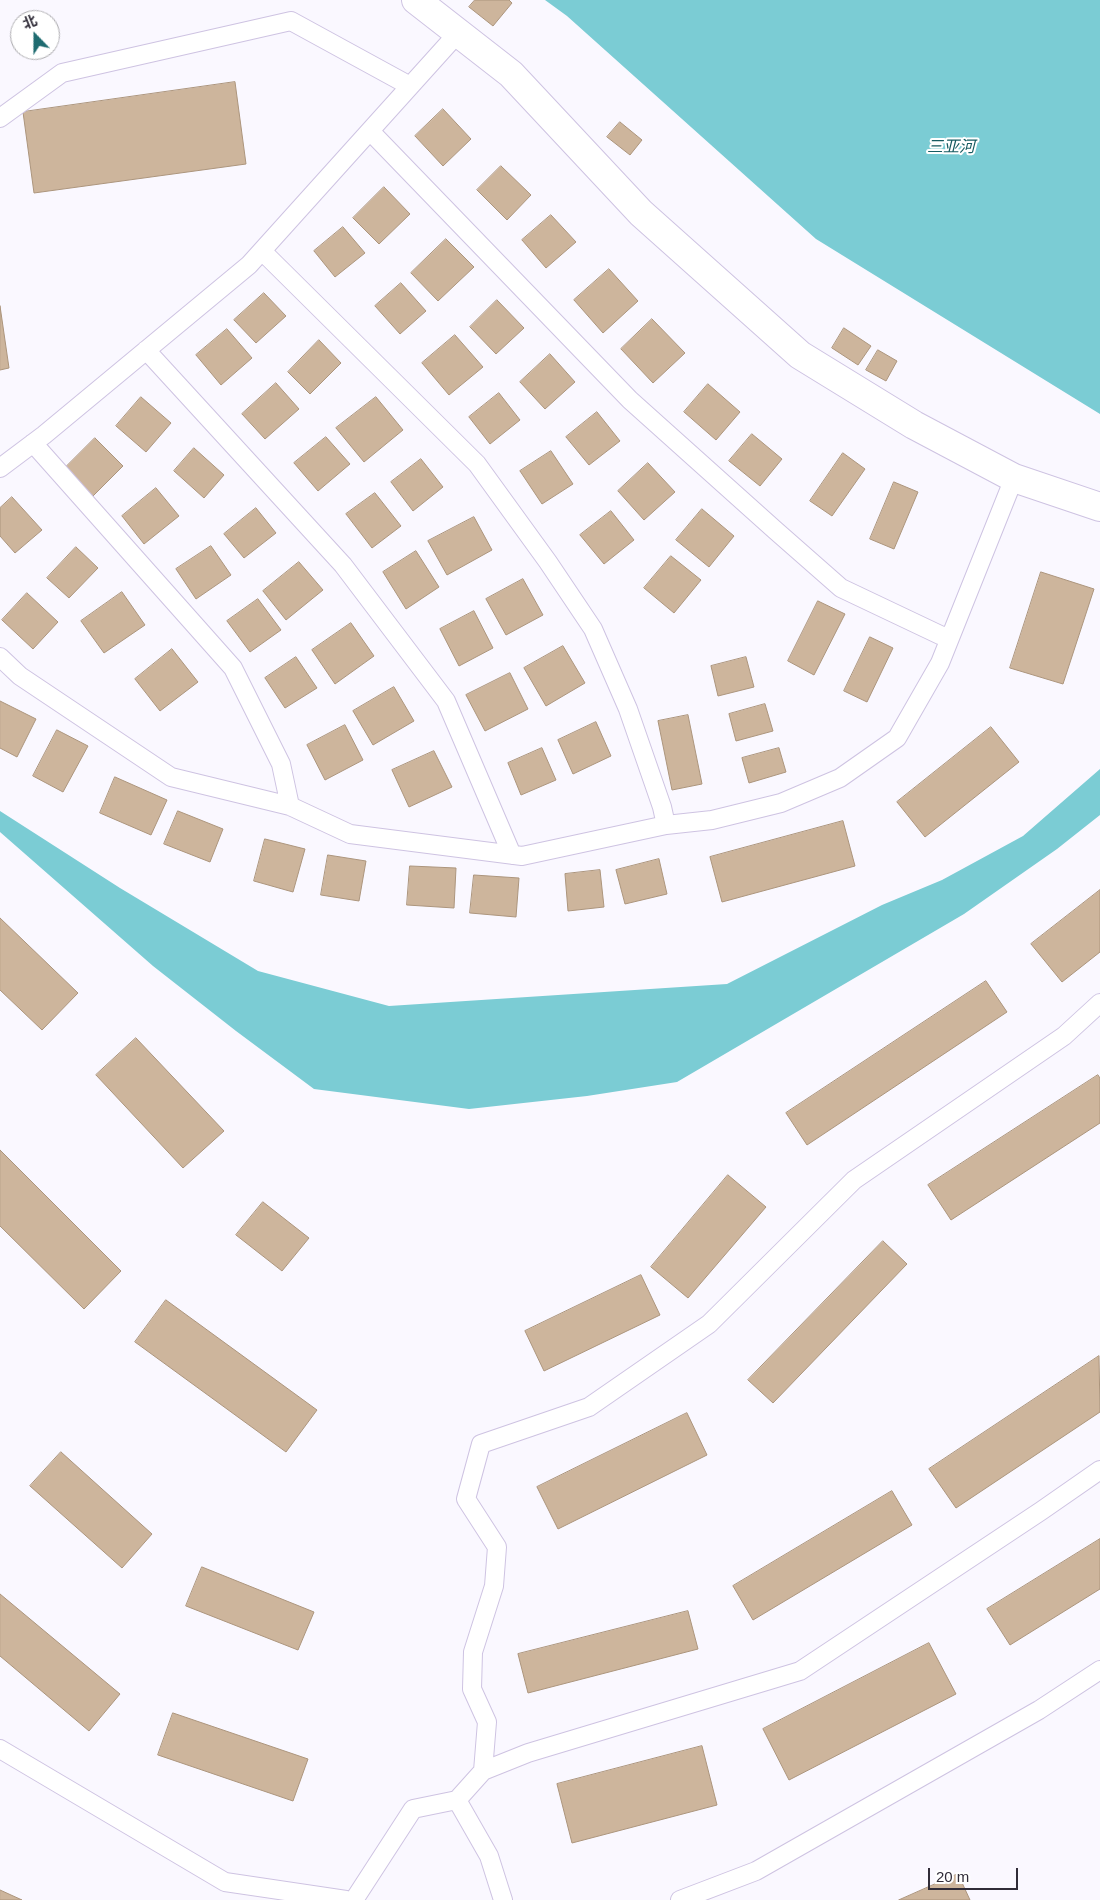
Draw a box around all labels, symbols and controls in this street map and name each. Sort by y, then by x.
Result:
north arrow [10,10,60,60]
text: 北 [20,12,39,32]
water label: 三亚河 [927,138,975,158]
scale bar [930,1858,1020,1890]
text: 20 m [936,1868,969,1885]

